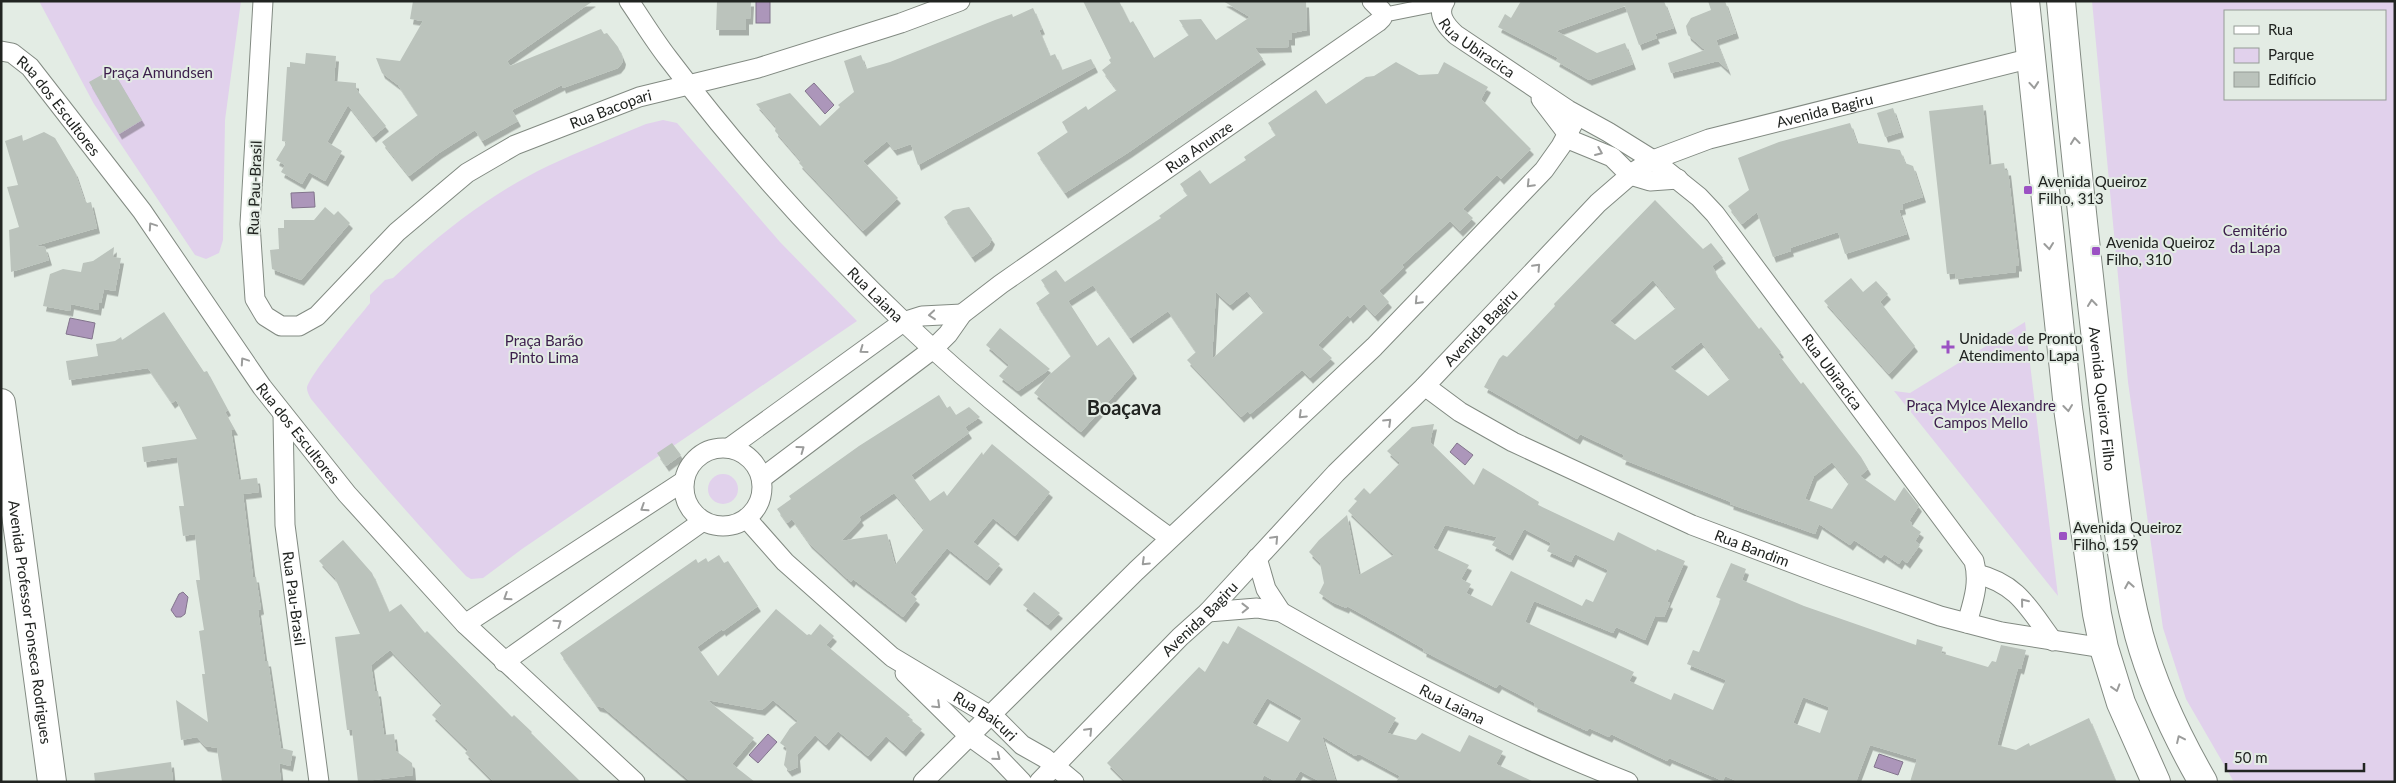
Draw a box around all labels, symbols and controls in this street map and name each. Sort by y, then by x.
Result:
legend [2224,10,2386,100]
street label: Rua Ubiracica [1435,14,1519,81]
text: Rua [2268,20,2293,38]
text: Parque [2268,45,2314,63]
street label: Rua dos Escultores [14,51,105,159]
park label: Praça Amundsen [103,63,213,81]
text: Edifício [2268,70,2316,88]
one-way arrow [2028,81,2039,89]
street label: Rua Bacopari [567,85,653,132]
street label: Avenida Bagiru [1774,89,1875,131]
street label: Rua Anunze [1162,117,1236,176]
one-way arrow [2070,137,2081,145]
street label: Rua Pau-Brasil [243,140,265,236]
one-way arrow [1594,145,1603,156]
place label: Avenida Queiroz Filho, 313 [2038,172,2147,207]
one-way arrow [1527,178,1536,187]
marker: Avenida Queiroz Filho, 313 [2022,184,2034,196]
park label: Cemitério da Lapa [2223,221,2287,256]
one-way arrow [149,222,158,232]
place label: Avenida Queiroz Filho, 310 [2106,233,2215,268]
one-way arrow [2043,243,2054,251]
marker: Avenida Queiroz Filho, 310 [2090,245,2102,257]
street label: Rua Laiana [844,263,907,326]
one-way arrow [1531,264,1540,273]
street label: Avenida Bagiru [1440,285,1521,369]
one-way arrow [1415,296,1424,305]
one-way arrow [2087,298,2098,306]
one-way arrow [928,309,936,320]
street label: Avenida Queiroz Filho [2086,326,2120,472]
place label: Unidade de Pronto Atendimento Lapa [1959,329,2083,364]
street label: Rua Ubiracica [1798,330,1867,413]
park label: Praça Barão Pinto Lima [505,331,583,366]
marker: Unidade de Pronto Atendimento Lapa [1941,340,1955,354]
one-way arrow [859,344,869,353]
one-way arrow [241,357,250,366]
street label: Rua dos Escultores [253,379,344,487]
district label: Boaçava [1087,395,1161,419]
park label: Praça Mylce Alexandre Campos Mello [1906,396,2056,431]
one-way arrow [2062,404,2073,412]
one-way arrow [1299,409,1308,418]
one-way arrow [1382,419,1391,428]
one-way arrow [795,447,804,455]
street label: Avenida Professor Fonseca Rodrigues [5,499,56,745]
one-way arrow [640,502,649,511]
place label: Avenida Queiroz Filho, 159 [2073,518,2182,553]
street label: Rua Bandim [1712,525,1792,570]
marker: Avenida Queiroz Filho, 159 [2057,530,2069,542]
one-way arrow [1269,535,1278,544]
street label: Rua Pau-Brasil [280,550,310,647]
one-way arrow [1142,556,1151,565]
street label: Avenida Bagiru [1158,577,1241,660]
one-way arrow [2124,581,2134,590]
one-way arrow [504,590,513,600]
one-way arrow [2021,599,2029,608]
one-way arrow [1241,603,1249,613]
one-way arrow [552,620,562,629]
street label: Rua Laiana [1417,680,1488,728]
one-way arrow [2111,683,2121,692]
street label: Rua Baicuri [950,687,1021,744]
one-way arrow [931,699,940,708]
one-way arrow [1083,727,1092,736]
one-way arrow [2175,735,2186,744]
scale bar [2226,740,2364,772]
text: 50 m [2234,748,2268,766]
one-way arrow [991,751,1000,759]

